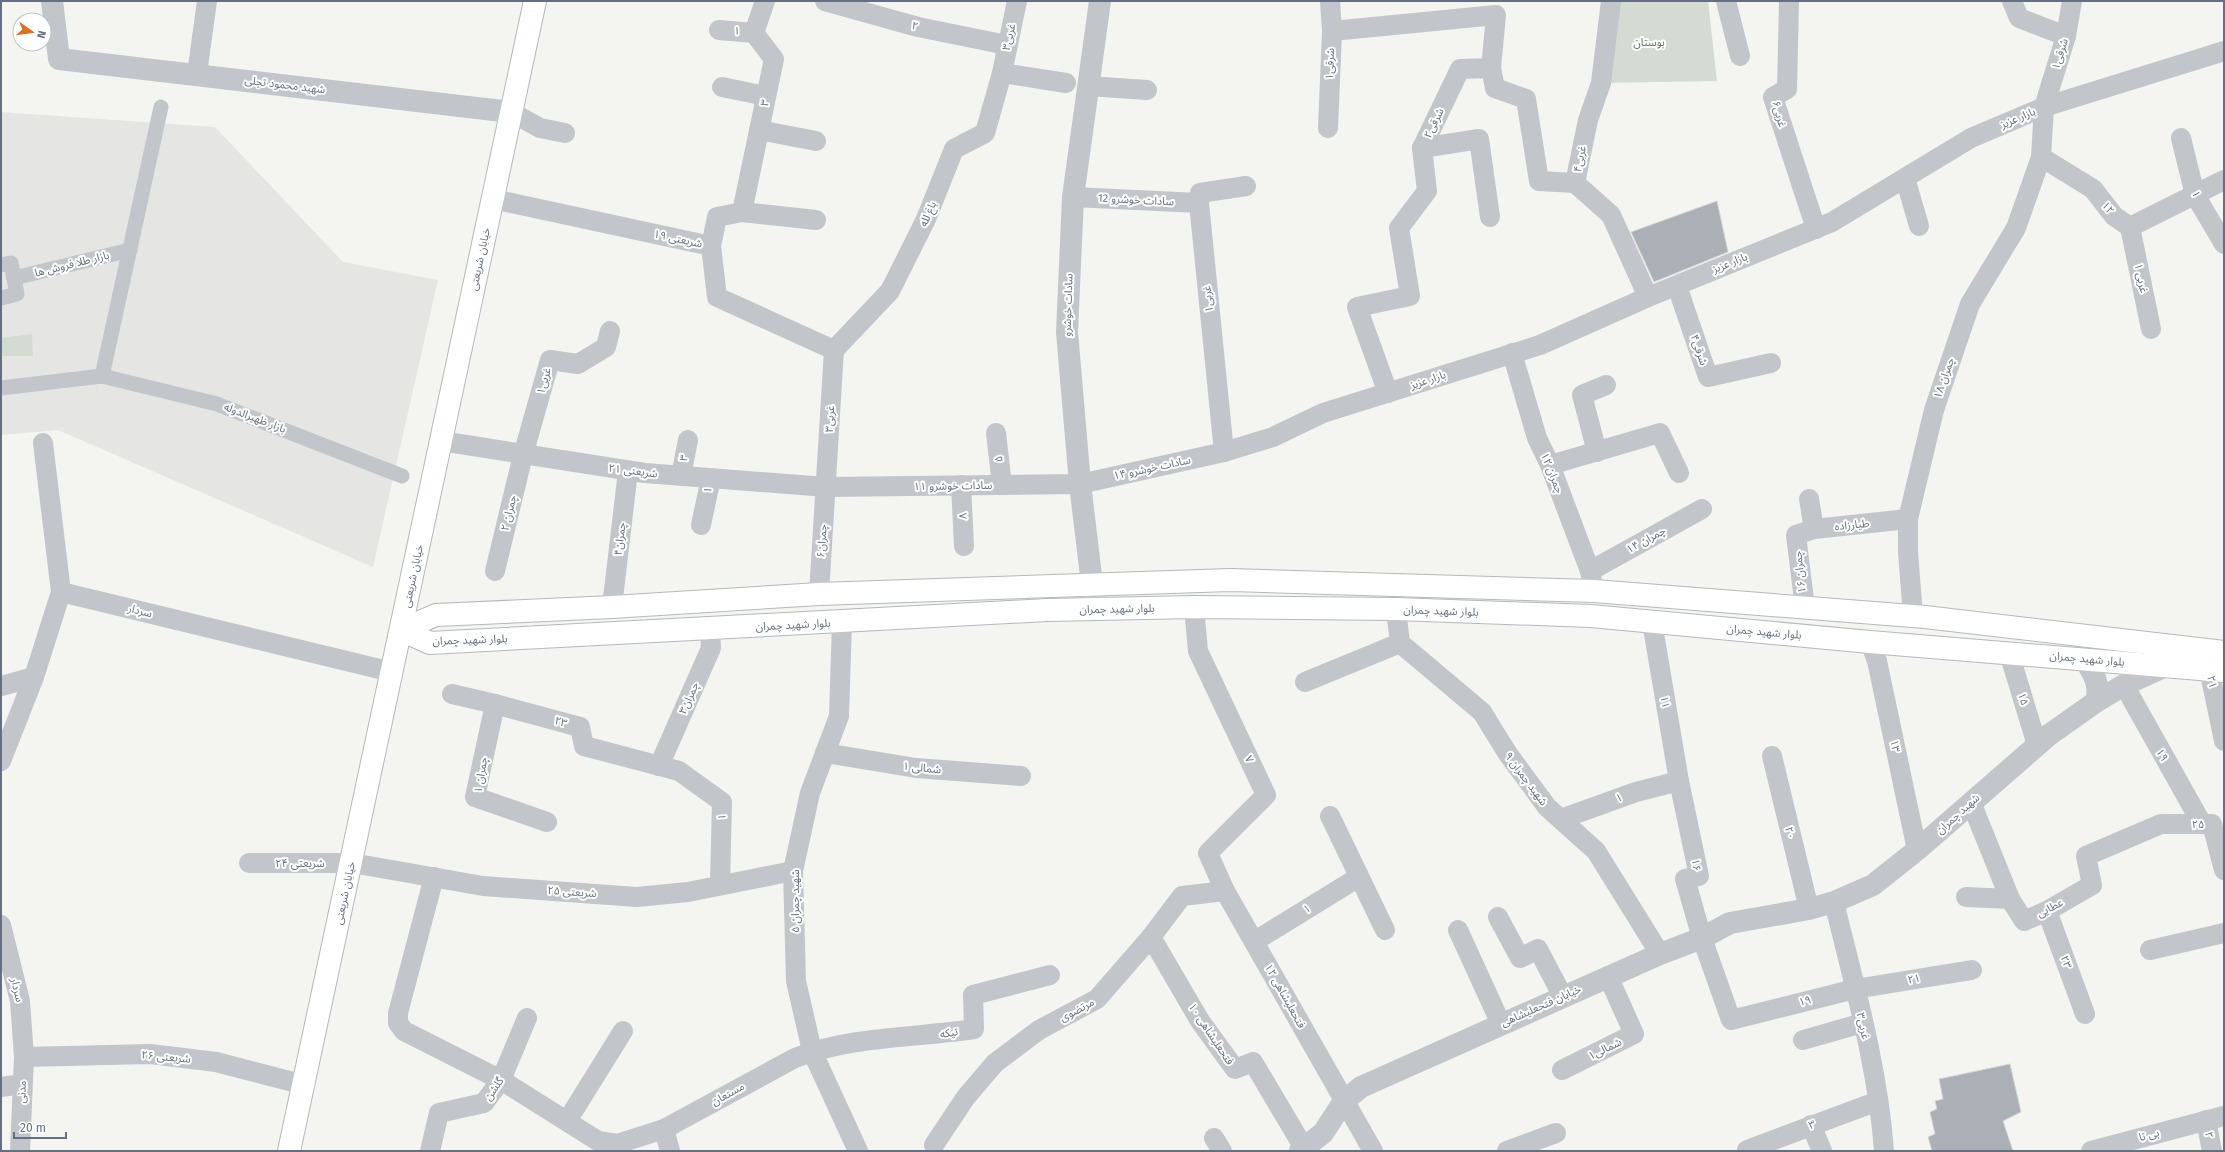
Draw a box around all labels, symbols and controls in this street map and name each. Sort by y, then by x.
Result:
north arrow [12,12,52,52]
street label: ۲ [910,19,920,33]
street label: غربی۳ [1000,22,1018,52]
street label: ۱ [733,24,741,38]
text: N [34,29,48,39]
park label: بوستان [1633,36,1665,49]
street label: شرقی۱ [2049,36,2071,71]
street label: شرقی۱ [1323,47,1337,80]
street label: شهید محمود تجلی [244,74,326,97]
street label: ۳ [758,98,772,108]
street label: غربی۶ [1769,99,1789,129]
street label: شرقی۲ [1421,105,1447,140]
street label: بازار عزیز [1998,105,2037,132]
street label: غربی۴ [1571,144,1589,173]
street label: ۱ [2189,189,2203,199]
street label: سادات خوشرو 12 [1098,192,1175,209]
street label: باغ لله [917,199,940,229]
street label: ۱۲ [2099,199,2117,217]
street label: خیابان شریعتی [467,226,493,292]
street label: شریعتی ۱۹ [652,228,704,251]
street label: بازار طلا فروش ها [33,248,111,280]
street label: بازار عزیز [1710,250,1750,276]
street label: ۱ غربی [2132,262,2151,294]
street label: سادات خوشرو [1060,273,1076,337]
street label: غربی۱ [1200,284,1216,313]
street label: شرقی۴ [1688,333,1710,368]
street label: چمران ۱۸ [1931,355,1958,401]
street label: غربی۱ [534,366,554,396]
street label: بازار عزیز [1408,368,1448,392]
street label: بازار ظهیرالدوله [222,400,288,436]
street label: غربی۳ [823,405,837,433]
street label: چمران ۱۲ [1537,451,1566,496]
street label: سادات خوشرو ۱۴ [1112,453,1192,483]
street label: ۳ [677,454,691,462]
street label: ۵ [992,455,1006,463]
street label: شریعتی ۲۱ [608,462,659,481]
street label: سادات خوشرو ۱۱ [914,479,993,493]
street label: ۱ [701,486,715,494]
street label: چمران ۲ [499,493,521,532]
street label: ۸ [956,512,970,519]
street label: طیارزاده [1834,517,1870,533]
street label: چمران۴ [612,521,630,556]
street label: چمران۶ [814,523,831,558]
street label: چمران ۱۴ [1624,524,1669,557]
street label: خیابان شریعتی [400,543,426,609]
street label: چمران ۱۶ [1791,550,1810,594]
street label: سردار [126,601,154,620]
street label: بلوار شهید چمران [1079,602,1155,617]
street label: بلوار شهید چمران [1403,603,1479,620]
street label: بلوار شهید چمران [755,617,831,634]
street label: بلوار شهید چمران [1726,622,1802,643]
street label: بلوار شهید چمران [432,632,508,649]
street label: بلوار شهید چمران [2049,649,2125,670]
street label: ۲۱ [2204,675,2220,689]
street label: چمران۳ [676,680,703,716]
street label: ۱۵ [2015,691,2031,707]
street label: ۱۱ [1658,695,1672,709]
street label: ۲۳ [553,714,569,730]
street label: ۱۳ [1887,738,1903,754]
street label: ۱۹ [2153,746,2171,764]
street label: شهید چمران ۹ [1501,750,1550,809]
street label: ۷ [1242,753,1257,765]
street label: چمران ۱ [472,756,491,794]
street label: شمالی ۱ [902,760,942,777]
street label: ۱ [1614,791,1624,805]
street label: شهید چمران [1934,791,1983,838]
street label: ۱ [715,814,729,820]
street label: ۲۵ [2192,818,2204,831]
street label: ۲۰ [1782,825,1798,841]
street label: شریعتی ۲۴ [275,857,325,870]
street label: ۱۶ [1689,858,1703,872]
street label: خیابان شریعتی [332,860,358,926]
street label: شهید چمران ۵ [789,869,803,933]
street label: شریعتی ۲۵ [547,884,597,900]
street label: عطایی [2035,896,2066,920]
street label: ۱ [1301,902,1313,916]
street label: ۲۳ [2058,954,2074,970]
street label: فتحعلیشاهی ۱۲ [1262,962,1308,1031]
street label: ۲۱ [1907,971,1921,987]
street label: سردار [8,976,26,1004]
street label: خیابان فتحعلیشاهی [1499,982,1584,1030]
street label: ۱۹ [1797,993,1813,1009]
street label: مرتضوی [1058,995,1097,1024]
street label: فتحعلیشاهی ۱۰ [1186,1001,1236,1067]
street label: غربی۳ [1854,1011,1872,1041]
street label: تیکه [939,1025,959,1041]
street label: شمالی۱ [1586,1035,1624,1063]
street label: شریعتی ۲۶ [141,1048,192,1066]
street label: گلشن [482,1075,507,1103]
street label: مدنی [15,1080,29,1104]
street label: مستعان [709,1080,747,1108]
scale bar [14,1114,66,1140]
street label: ۳ [1807,1118,1817,1132]
text: 20 m [20,1121,46,1135]
street label: بی تا [2137,1126,2161,1144]
street label: ۲ [2202,1131,2216,1139]

